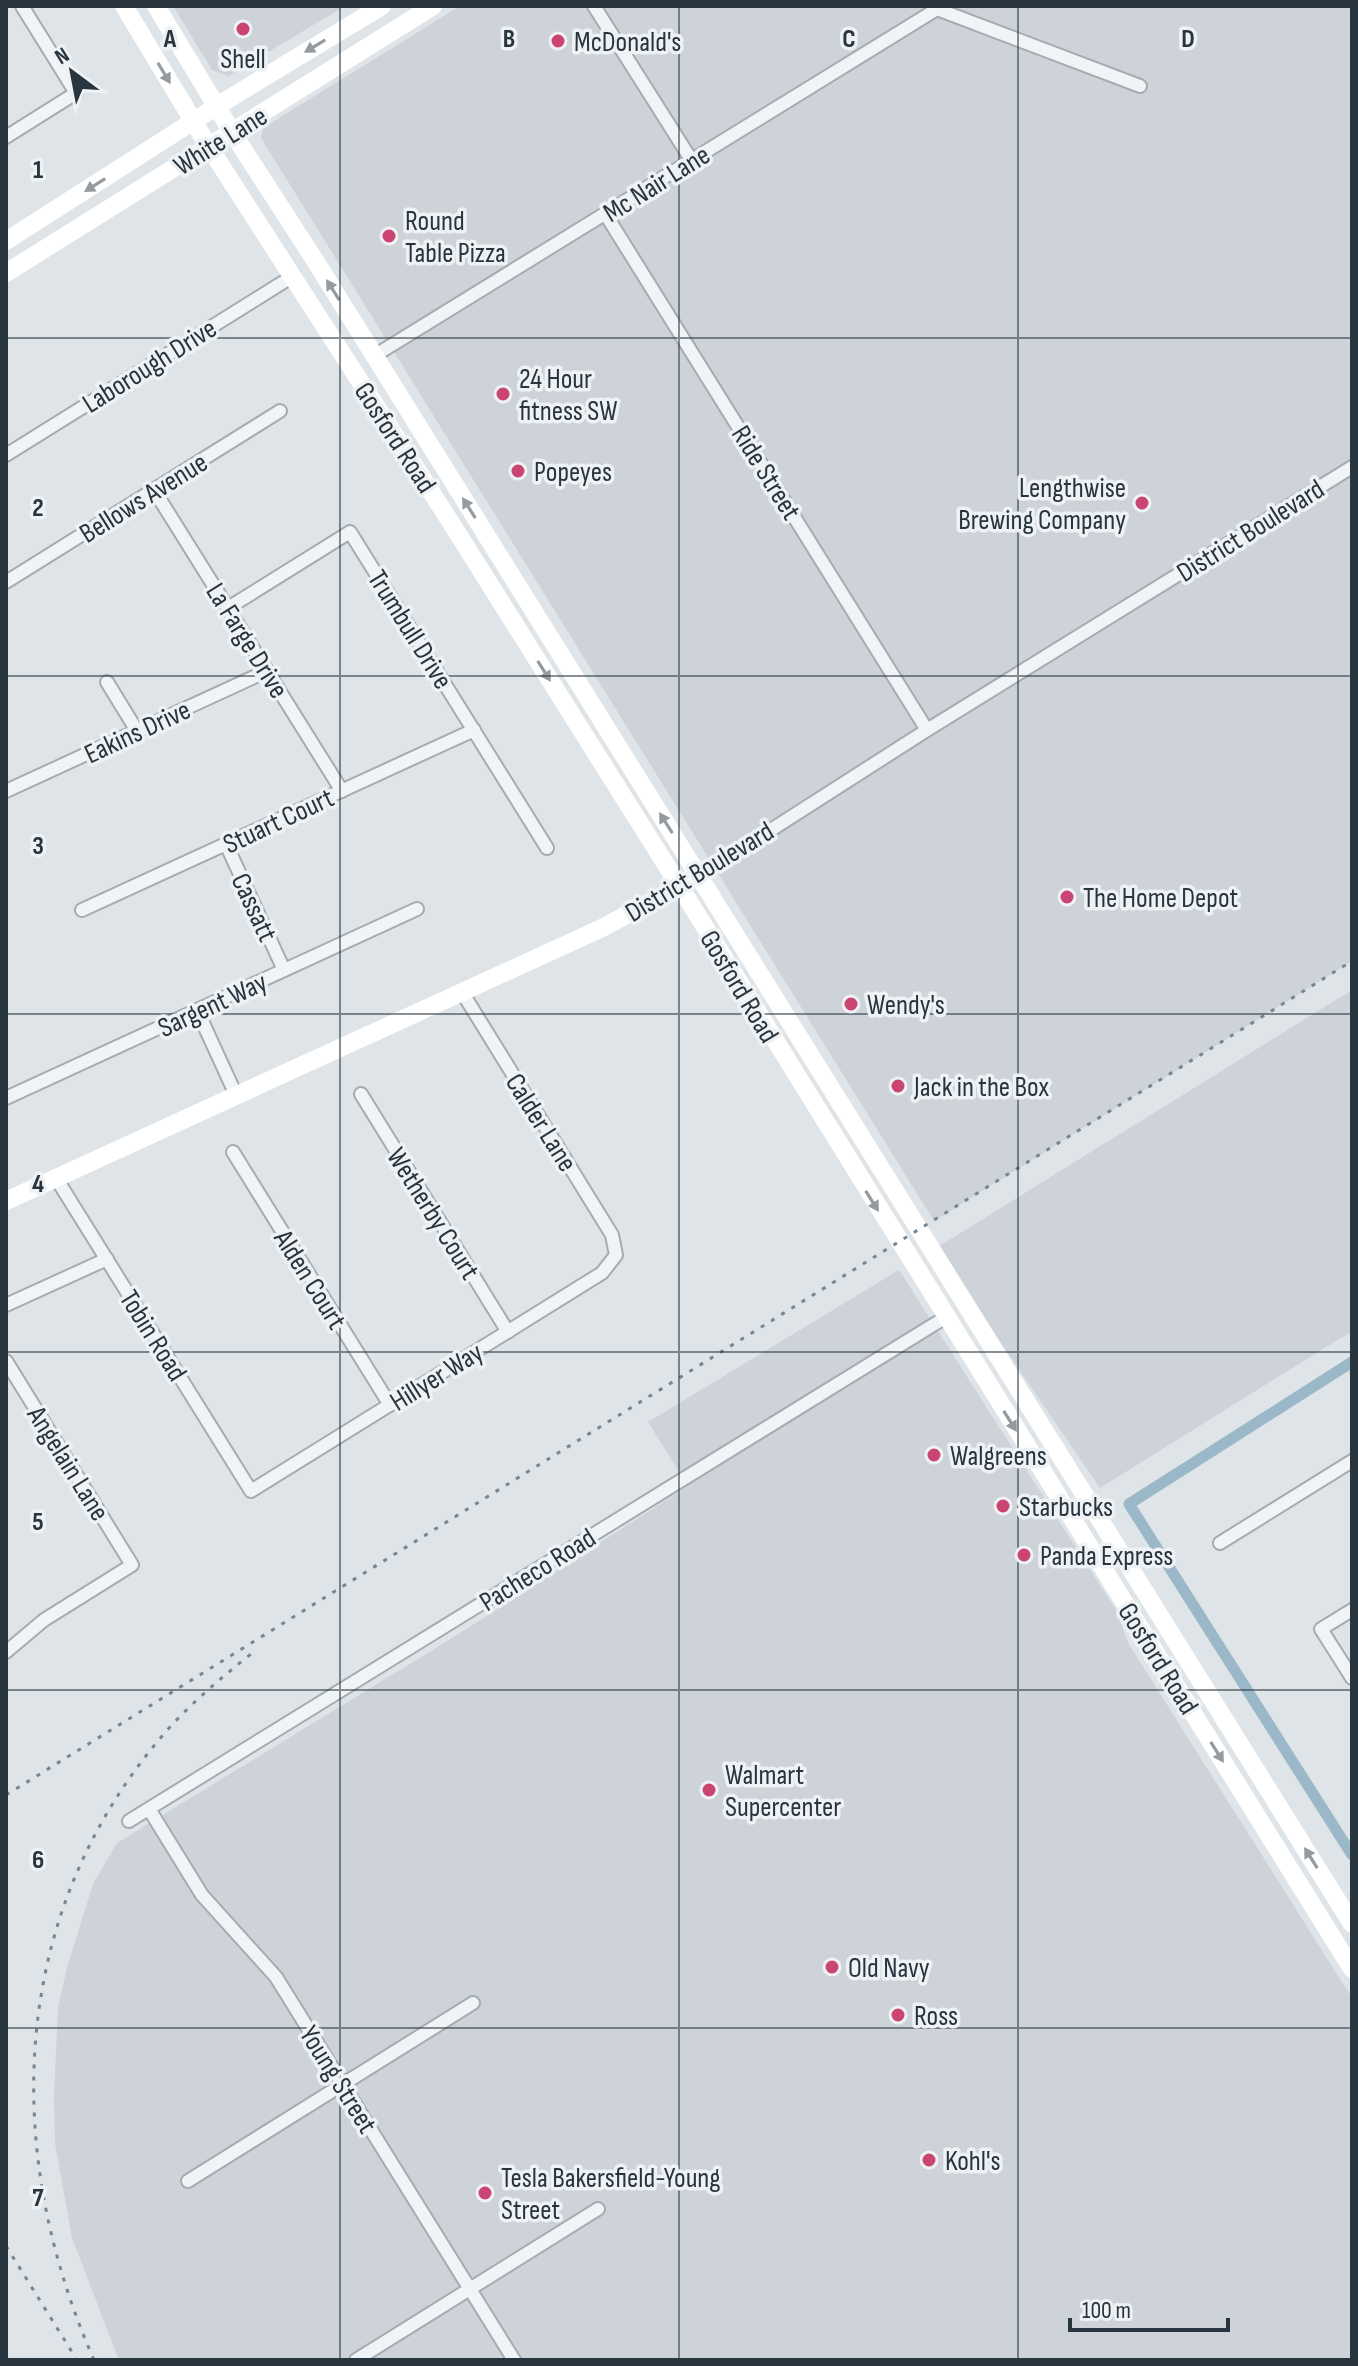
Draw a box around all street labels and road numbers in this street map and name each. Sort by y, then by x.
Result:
street label: White Lane [168,100,274,183]
street label: Mc Nair Lane [597,139,716,230]
street label: Laborough Drive [77,312,223,420]
street label: Gosford Road [347,376,443,499]
street label: Ride Street [724,420,807,526]
street label: Bellows Avenue [74,446,214,551]
street label: District Boulevard [1171,473,1331,590]
street label: Trumbull Drive [360,564,459,695]
street label: La Farge Drive [198,577,295,704]
street label: Eakins Drive [79,693,196,771]
street label: Stuart Court [218,781,339,861]
street label: District Boulevard [620,815,780,930]
street label: Cassatt [224,868,284,947]
street label: Gosford Road [692,925,785,1049]
street label: Sargent Way [153,966,273,1045]
street label: Calder Lane [498,1068,584,1178]
street label: Wetherby Court [379,1142,486,1286]
street label: Alden Court [266,1223,353,1335]
street label: Tobin Road [112,1284,193,1387]
street label: Hillyer Way [384,1336,489,1419]
street label: Angelain Lane [19,1400,116,1527]
street label: Pacheco Road [474,1522,602,1619]
street label: Gosford Road [1111,1597,1205,1721]
street label: Young Street [292,2020,384,2140]

